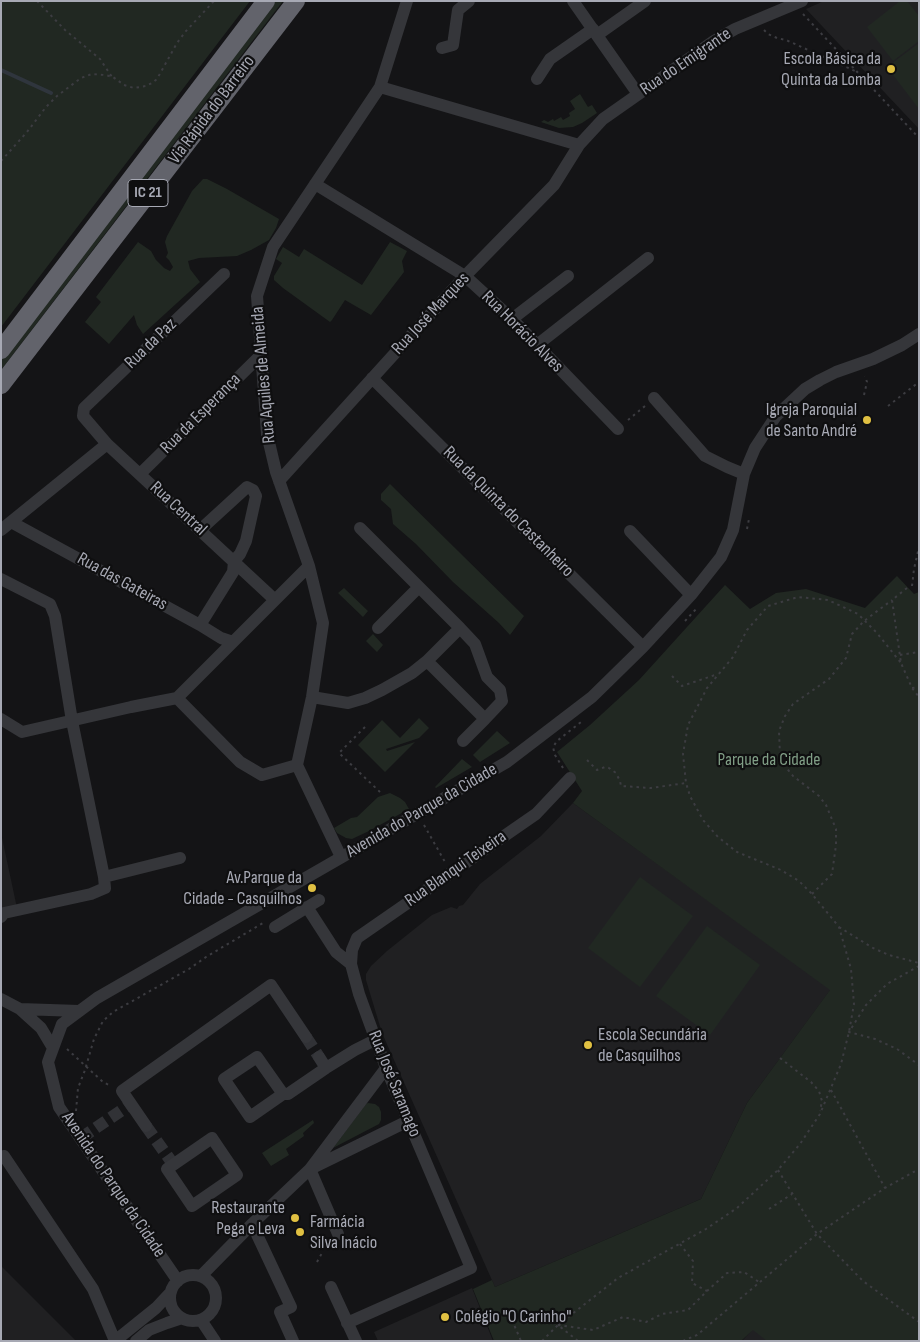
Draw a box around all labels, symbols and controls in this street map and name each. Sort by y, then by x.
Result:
street label: Rua do Emigrante [636,24,736,100]
place label: Escola Básica da Quinta da Lomba [781,48,881,90]
street label: Via Rápida do Barreiro [164,52,260,168]
marker: Escola Básica da Quinta da Lomba [885,63,897,75]
road number: IC 21 [128,180,168,207]
street label: Rua José Marques [387,268,475,360]
street label: Rua Horácio Alves [477,287,567,377]
street label: Rua Aquiles de Almeida [247,306,281,444]
street label: Rua da Paz [121,314,181,374]
street label: Rua da Esperança [156,369,246,459]
place label: Igreja Paroquial de Santo André [766,399,857,442]
marker: Igreja Paroquial de Santo André [861,414,873,426]
street label: Rua da Quinta do Castanheiro [438,442,578,582]
street label: Rua Central [145,477,211,541]
street label: Rua das Gateiras [73,548,171,616]
park label: Parque da Cidade [718,749,820,771]
street label: Avenida do Parque da Cidade [343,759,501,863]
street label: Rua Blanqui Teixeira [401,826,511,912]
place label: Av.Parque da Cidade - Casquilhos [183,867,302,910]
marker: Av.Parque da Cidade - Casquilhos [306,882,318,894]
place label: Escola Secundária de Casquilhos [598,1024,707,1066]
street label: Rua José Saramago [363,1028,425,1140]
marker: Escola Secundária de Casquilhos [582,1039,594,1051]
street label: Avenida do Parque da Cidade [56,1108,170,1262]
place label: Restaurante Pega e Leva [211,1197,285,1240]
place label: Farmácia Silva Inácio [310,1211,377,1254]
marker: Restaurante Pega e Leva [289,1212,301,1224]
marker: Farmácia Silva Inácio [294,1226,306,1238]
place label: Colégio "O Carinho" [455,1306,571,1328]
marker: Colégio "O Carinho" [439,1311,451,1323]

